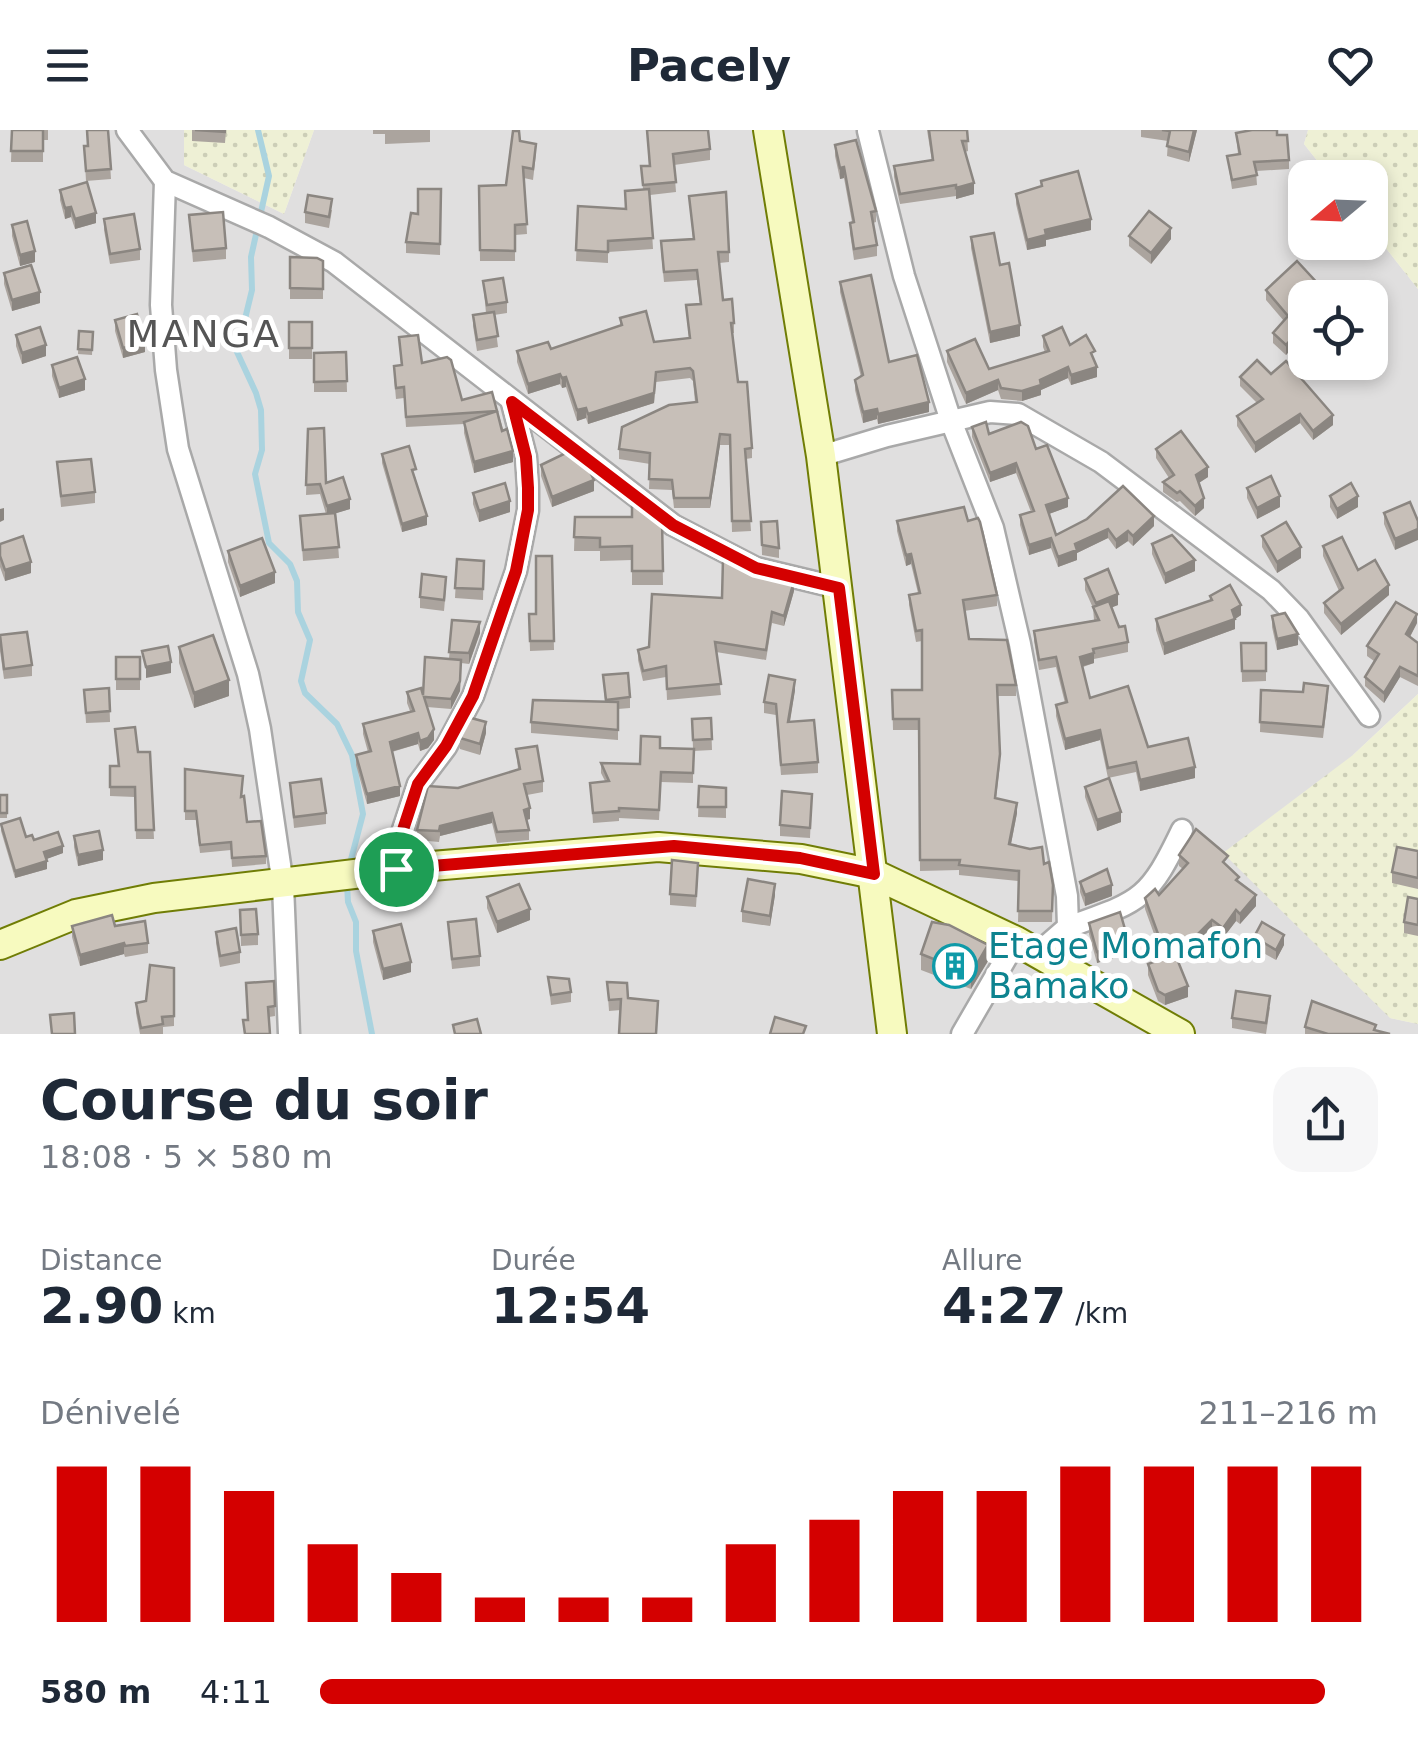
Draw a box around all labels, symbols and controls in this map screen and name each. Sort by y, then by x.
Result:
icon: menu [40,38,95,93]
icon: heart [1323,38,1378,93]
text: Pacely [627,39,791,92]
north arrow [1288,160,1388,260]
map controls [1288,160,1388,380]
button: locate [1288,280,1388,380]
district label: MANGA [126,312,282,356]
pin [354,827,439,912]
icon: arrive [369,842,424,897]
place label: Etage Momafon Bamako [988,926,1263,1006]
building icon: Etage Momafon Bamako [932,943,978,989]
button: share [1273,1067,1378,1172]
text: Course du soir [40,1068,488,1132]
text: 18:08 · 5 × 580 m [40,1138,333,1176]
text: Distance [40,1244,162,1277]
text: Durée [491,1244,576,1277]
text: Allure [942,1244,1023,1277]
text: 2.90 [40,1277,163,1335]
text: 12:54 [491,1277,650,1335]
text: 4:27 [942,1277,1066,1335]
text: km [163,1297,216,1330]
text: /km [1066,1297,1128,1330]
text: Dénivelé [40,1394,181,1432]
text: 211–216 m [1199,1394,1378,1432]
text: 580 m [40,1673,151,1711]
text: 4:11 [200,1673,272,1711]

